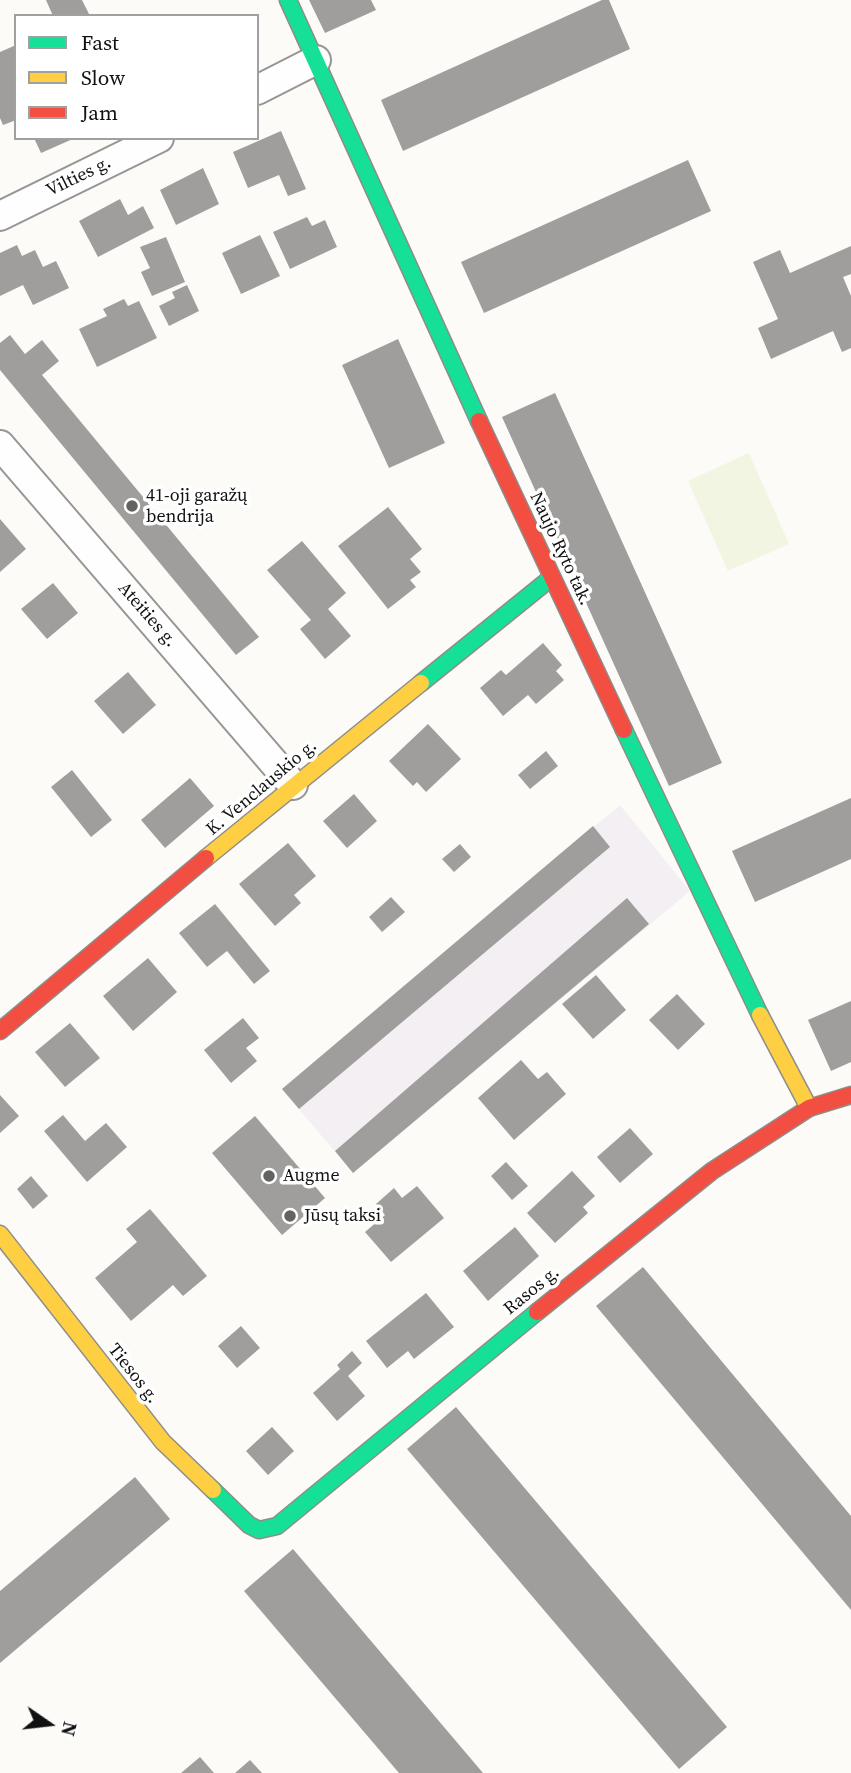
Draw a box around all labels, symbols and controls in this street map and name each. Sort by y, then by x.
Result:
legend [14,14,259,140]
text: Fast [81,28,119,57]
text: Slow [81,63,125,92]
text: Jam [81,98,118,127]
street label: Vilties g. [43,152,115,202]
place label: 41-oji garažų bendrija [146,485,248,528]
street label: Naujo Ryto tak. [524,489,596,609]
marker: 41-oji garažų bendrija [124,498,140,514]
street label: Ateities g. [113,578,181,652]
street label: K. Venclauskio g. [202,735,322,841]
place label: Augme [283,1165,340,1187]
marker: Augme [261,1168,277,1184]
place label: Jūsų taksi [304,1205,381,1227]
marker: Jūsų taksi [282,1208,298,1224]
street label: Rasos g. [500,1262,564,1320]
street label: Tiesos g. [103,1340,163,1408]
north arrow [14,1689,84,1759]
text: N [55,1719,84,1739]

